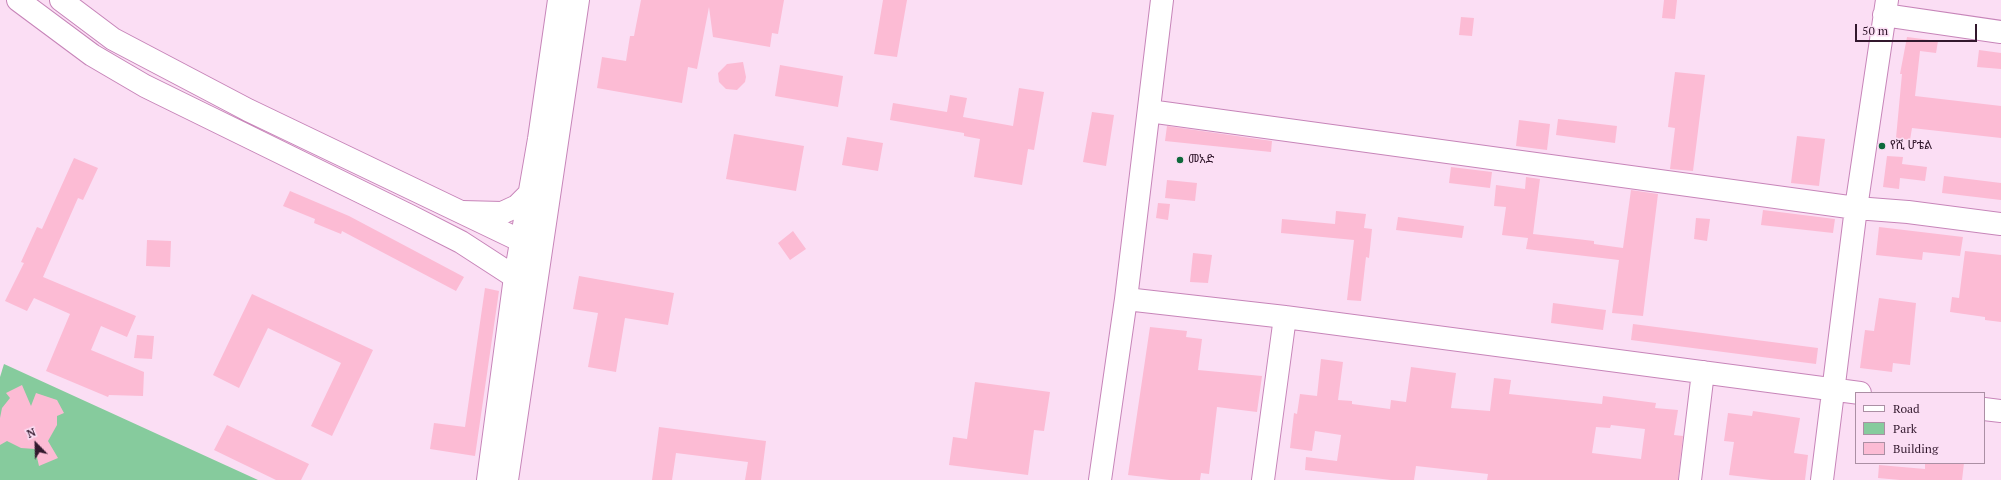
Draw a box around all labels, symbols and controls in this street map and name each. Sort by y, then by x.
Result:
scale bar [1857,16,1979,42]
text: 50 m [1862,23,1888,38]
place label: የሺ ሆቴል [1890,139,1932,153]
marker: የሺ ሆቴል [1877,141,1887,151]
place label: መአድ [1188,153,1214,167]
marker: መአድ [1175,155,1185,165]
legend [1855,392,1985,464]
text: Road [1893,401,1920,416]
text: Park [1893,421,1917,436]
north arrow [16,424,56,464]
text: N [25,425,38,441]
text: Building [1893,441,1938,456]

